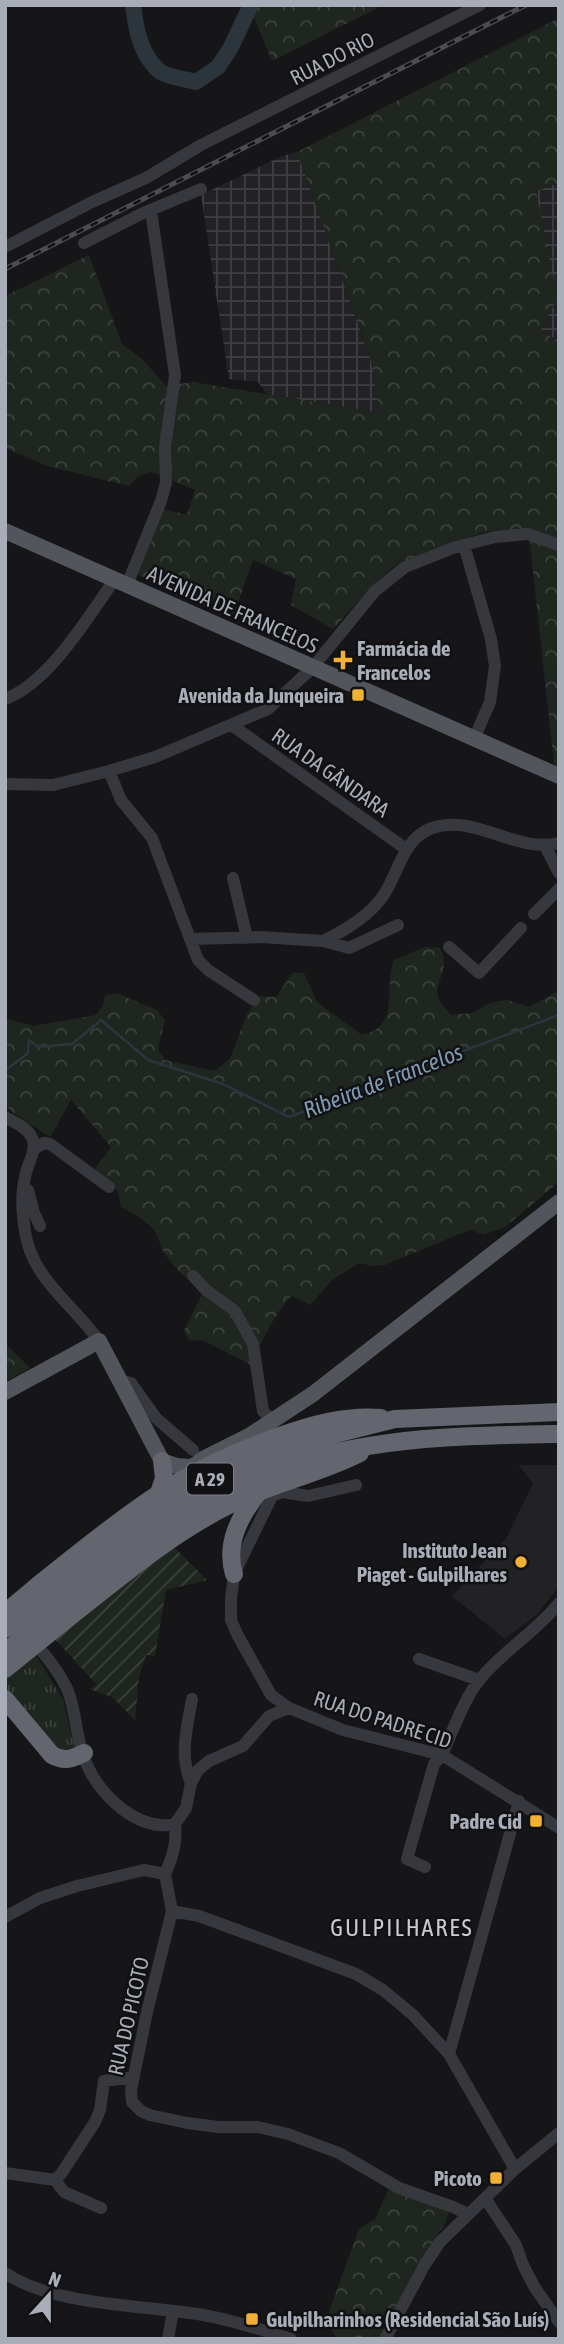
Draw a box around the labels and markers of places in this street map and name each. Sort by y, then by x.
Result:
place label: Farmácia de Francelos [357,636,451,684]
marker: Farmácia de Francelos [335,652,351,668]
place label: Avenida da Junqueira [177,683,344,707]
marker: Avenida da Junqueira [350,687,366,703]
place label: Instituto Jean Piaget - Gulpilhares [357,1538,508,1586]
marker: Instituto Jean Piaget - Gulpilhares [513,1554,529,1570]
place label: Padre Cid [450,1809,522,1833]
marker: Padre Cid [528,1813,544,1829]
place label: Picoto [434,2166,482,2190]
marker: Picoto [488,2170,504,2186]
place label: Gulpilharinhos (Residencial São Luís) [266,2307,549,2331]
marker: Gulpilharinhos (Residencial São Luís) [244,2311,260,2327]

